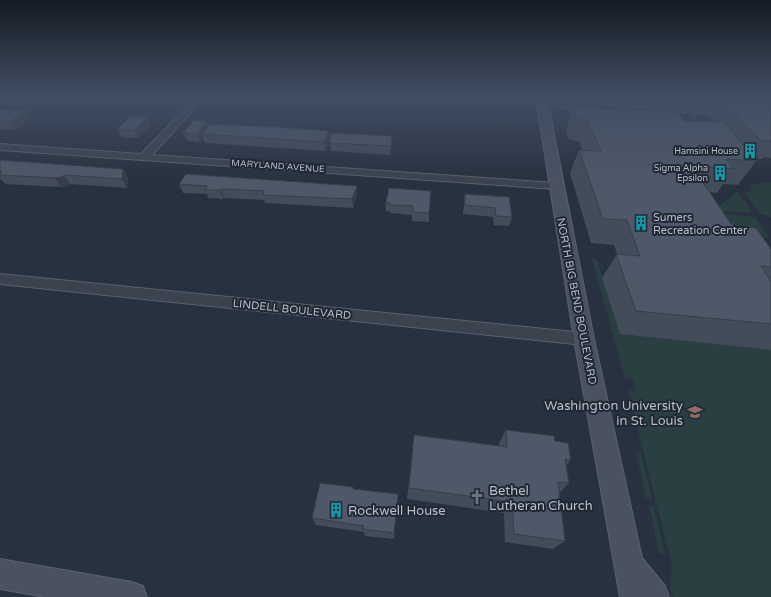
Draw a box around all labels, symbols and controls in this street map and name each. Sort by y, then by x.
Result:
building icon: Hamsini House [741,142,759,160]
place label: Hamsini House [674,146,738,157]
street label: MARYLAND AVENUE [231,158,325,175]
place label: Sigma Alpha Epsilon [654,163,708,184]
building icon: Sigma Alpha Epsilon [711,164,729,182]
place label: Sumers Recreation Center [653,211,748,237]
building icon: Sumers Recreation Center [632,214,650,232]
street label: NORTH BIG BEND BOULEVARD [554,217,599,386]
street label: LINDELL BOULEVARD [232,297,352,322]
place label: Washington University in St. Louis [544,398,683,429]
school or university icon: Washington University in St. Louis [686,403,704,421]
place label: Bethel Lutheran Church [489,483,593,514]
church icon: Bethel Lutheran Church [468,488,486,506]
building icon: Rockwell House [327,501,345,519]
place label: Rockwell House [348,503,446,519]

